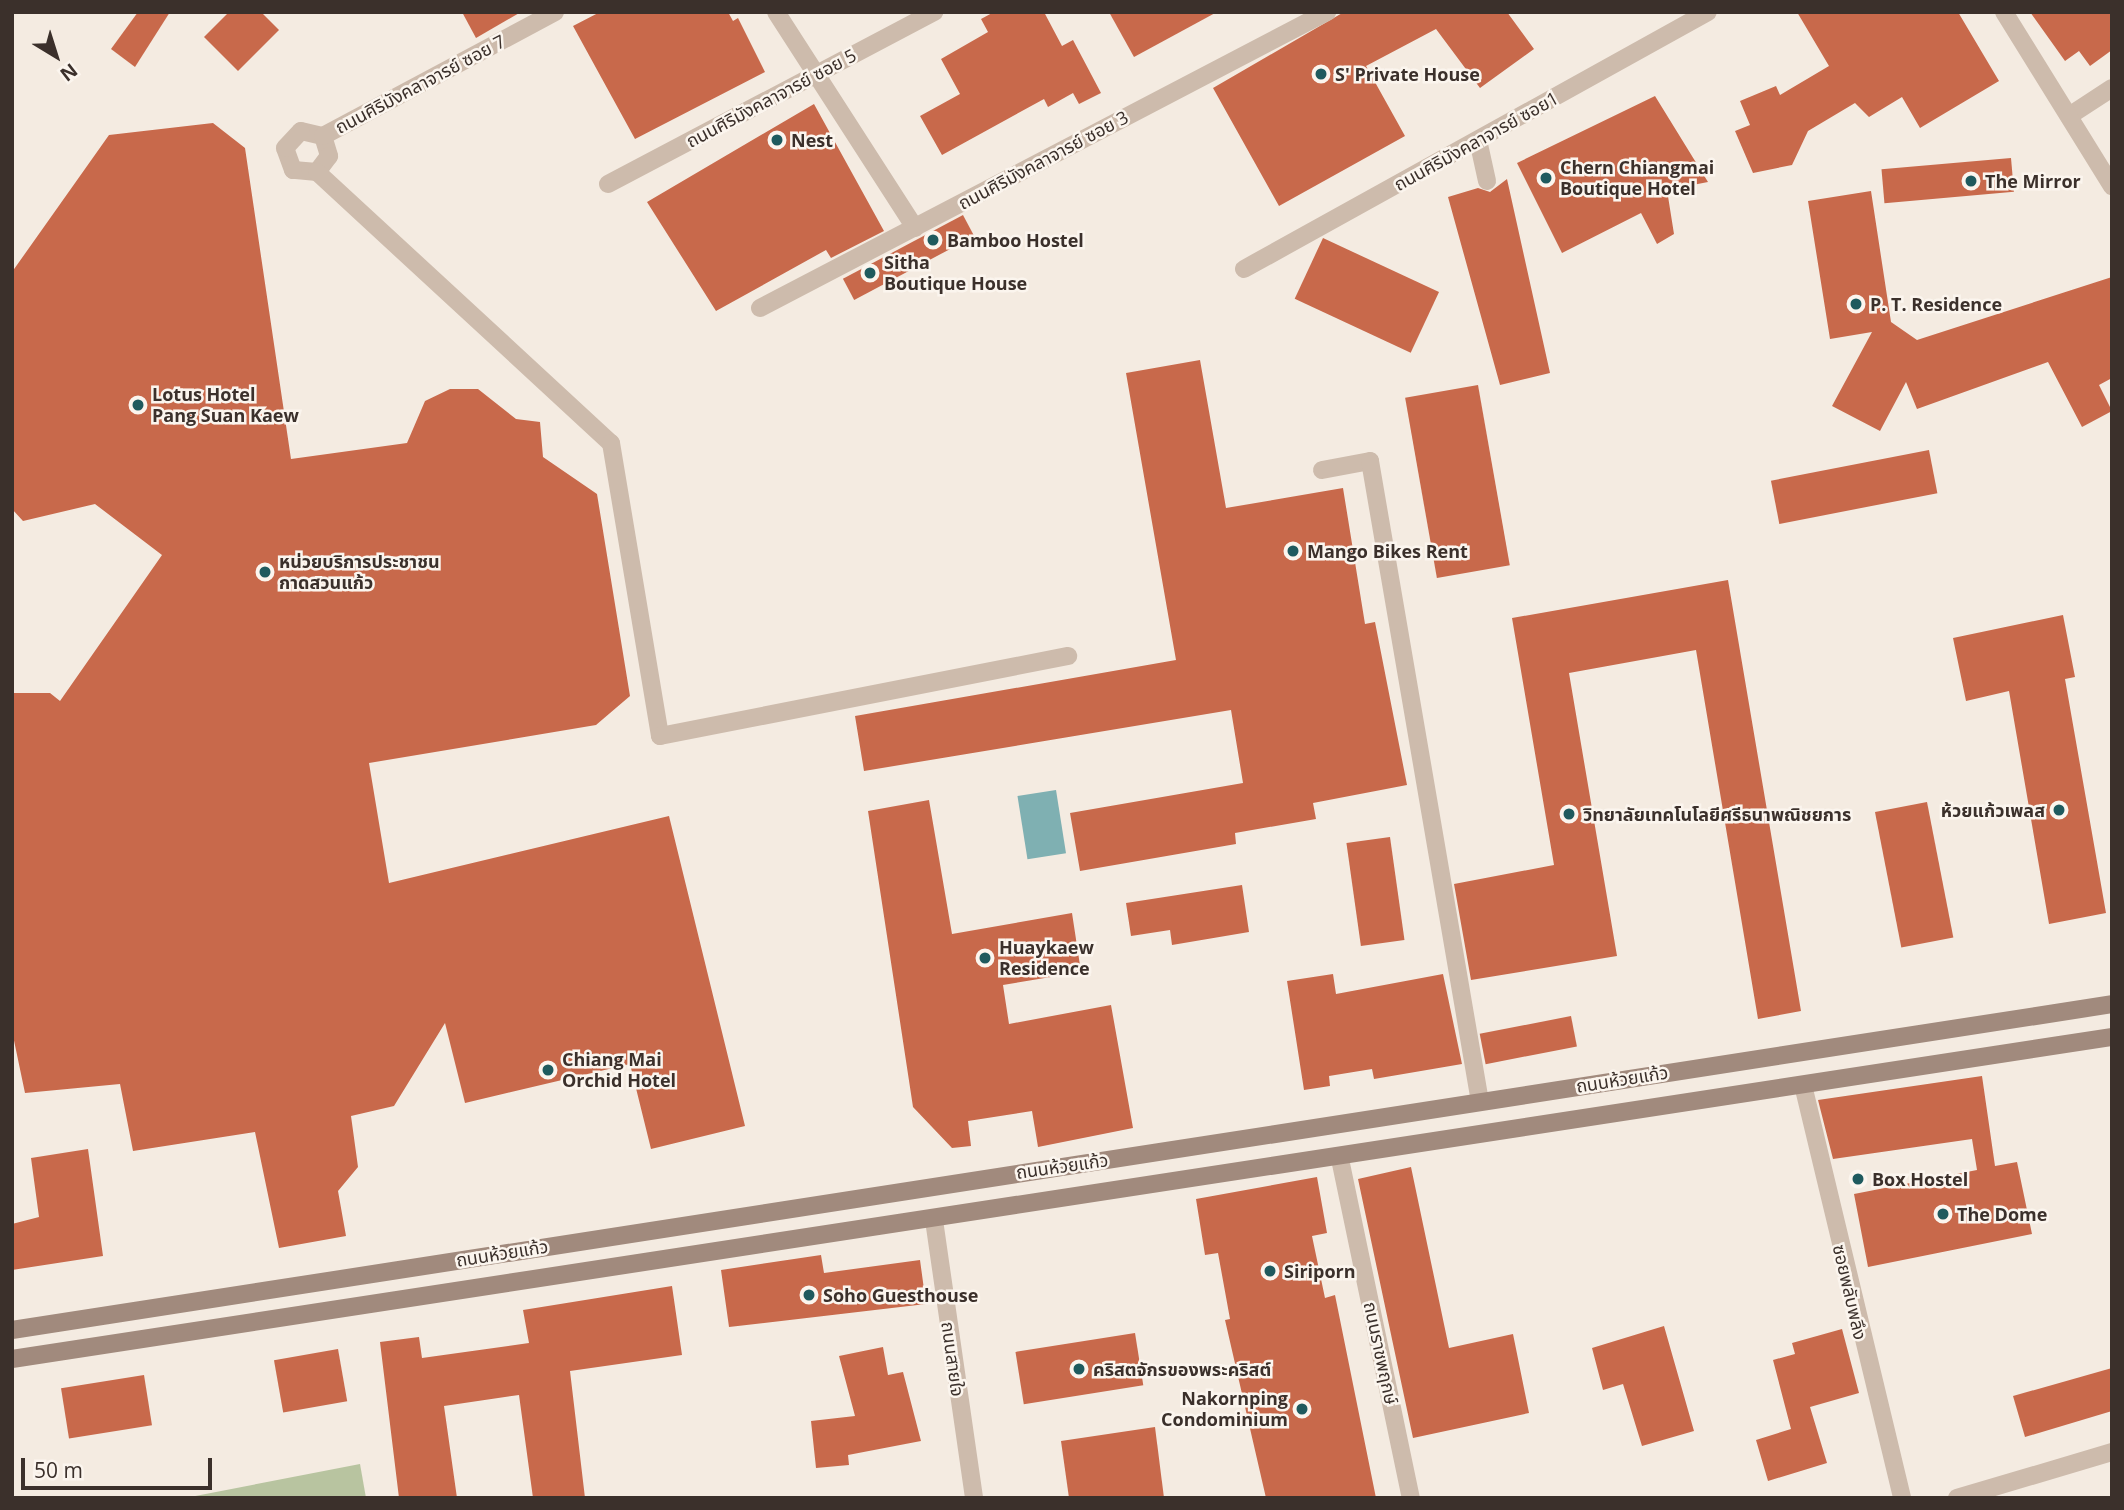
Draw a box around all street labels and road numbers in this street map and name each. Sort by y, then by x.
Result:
street label: ถนนศิริมังคลาจารย์ ซอย 7 [331,30,509,138]
street label: ถนนศิริมังคลาจารย์ ซอย 5 [682,44,860,152]
street label: ถนนศิริมังคลาจารย์ ซอย1 [1390,87,1562,195]
street label: ถนนศิริมังคลาจารย์ ซอย 3 [954,106,1132,214]
street label: ถนนห้วยแก้ว [1574,1061,1670,1097]
street label: ถนนห้วยแก้ว [1015,1149,1109,1183]
street label: ถนนห้วยแก้ว [454,1235,550,1271]
street label: ซอยพลับพลึง [1829,1242,1871,1342]
street label: ถนนราชพฤกษ์ [1360,1300,1402,1406]
street label: ถนนสายใจ [937,1320,969,1398]

